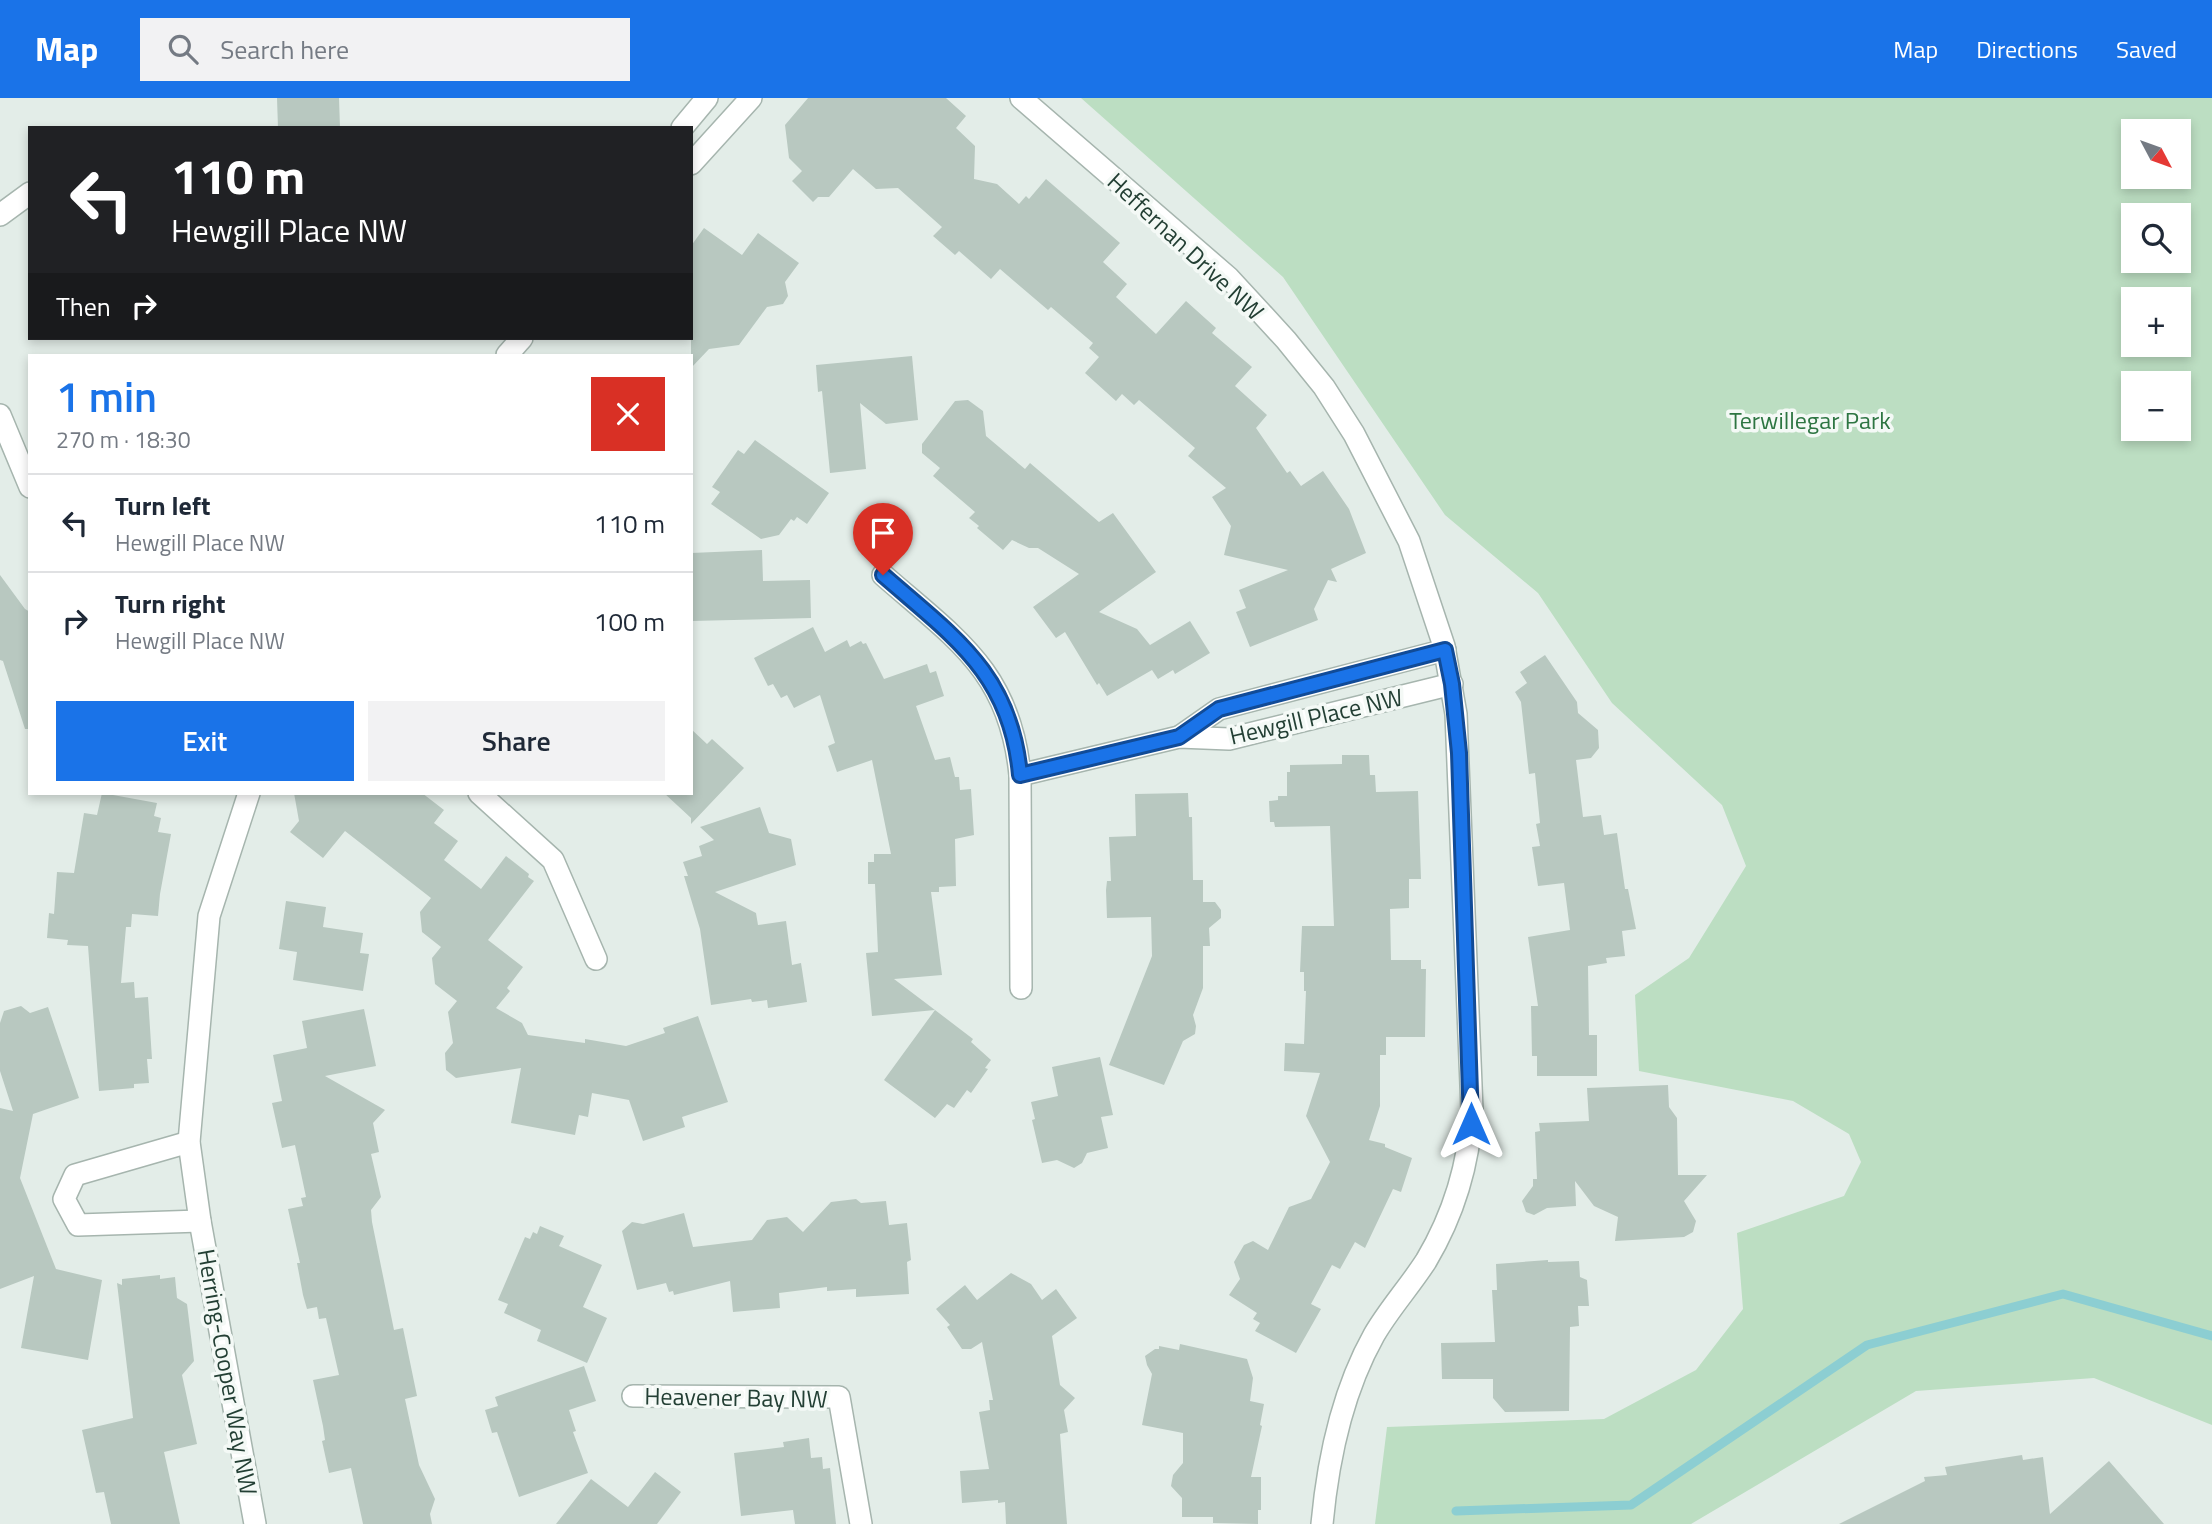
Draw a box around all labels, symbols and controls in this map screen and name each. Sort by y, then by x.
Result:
search box [140,18,630,81]
text: Map [35,24,98,74]
icon: search [164,30,202,68]
text: Search here [220,30,349,69]
text: Map [1893,31,1938,67]
text: Directions [1976,31,2078,67]
text: Saved [2116,31,2177,67]
north arrow [2121,119,2191,189]
map controls [2121,119,2191,441]
text: 110 m [171,138,305,213]
icon: left [56,154,147,245]
street label: Heffernan Drive NW [1100,164,1272,328]
button: search [2121,203,2191,273]
text: Hewgill Place NW [171,206,407,254]
text: Then [56,287,111,326]
icon: right [125,287,163,325]
button: + [2121,287,2191,357]
text: 1 min [56,364,157,428]
button: − [2121,371,2191,441]
button: close [591,377,665,451]
park label: Terwillegar Park [1729,402,1891,438]
text: 270 m · 18:30 [56,422,191,457]
text: Turn left [115,486,210,525]
pin [853,503,913,575]
icon: left [56,504,94,542]
text: 110 m [594,504,665,543]
icon: arrive [864,514,902,552]
text: Hewgill Place NW [115,525,285,560]
text: Turn right [115,584,226,623]
icon: right [56,602,94,640]
text: 100 m [594,602,665,641]
text: Hewgill Place NW [115,623,285,658]
street label: Hewgill Place NW [1226,679,1406,753]
button: Exit [56,701,354,781]
button: Share [368,701,665,781]
position arrow [1434,1087,1508,1161]
street label: Herring-Cooper Way NW [189,1246,267,1498]
street label: Heavener Bay NW [644,1377,828,1417]

